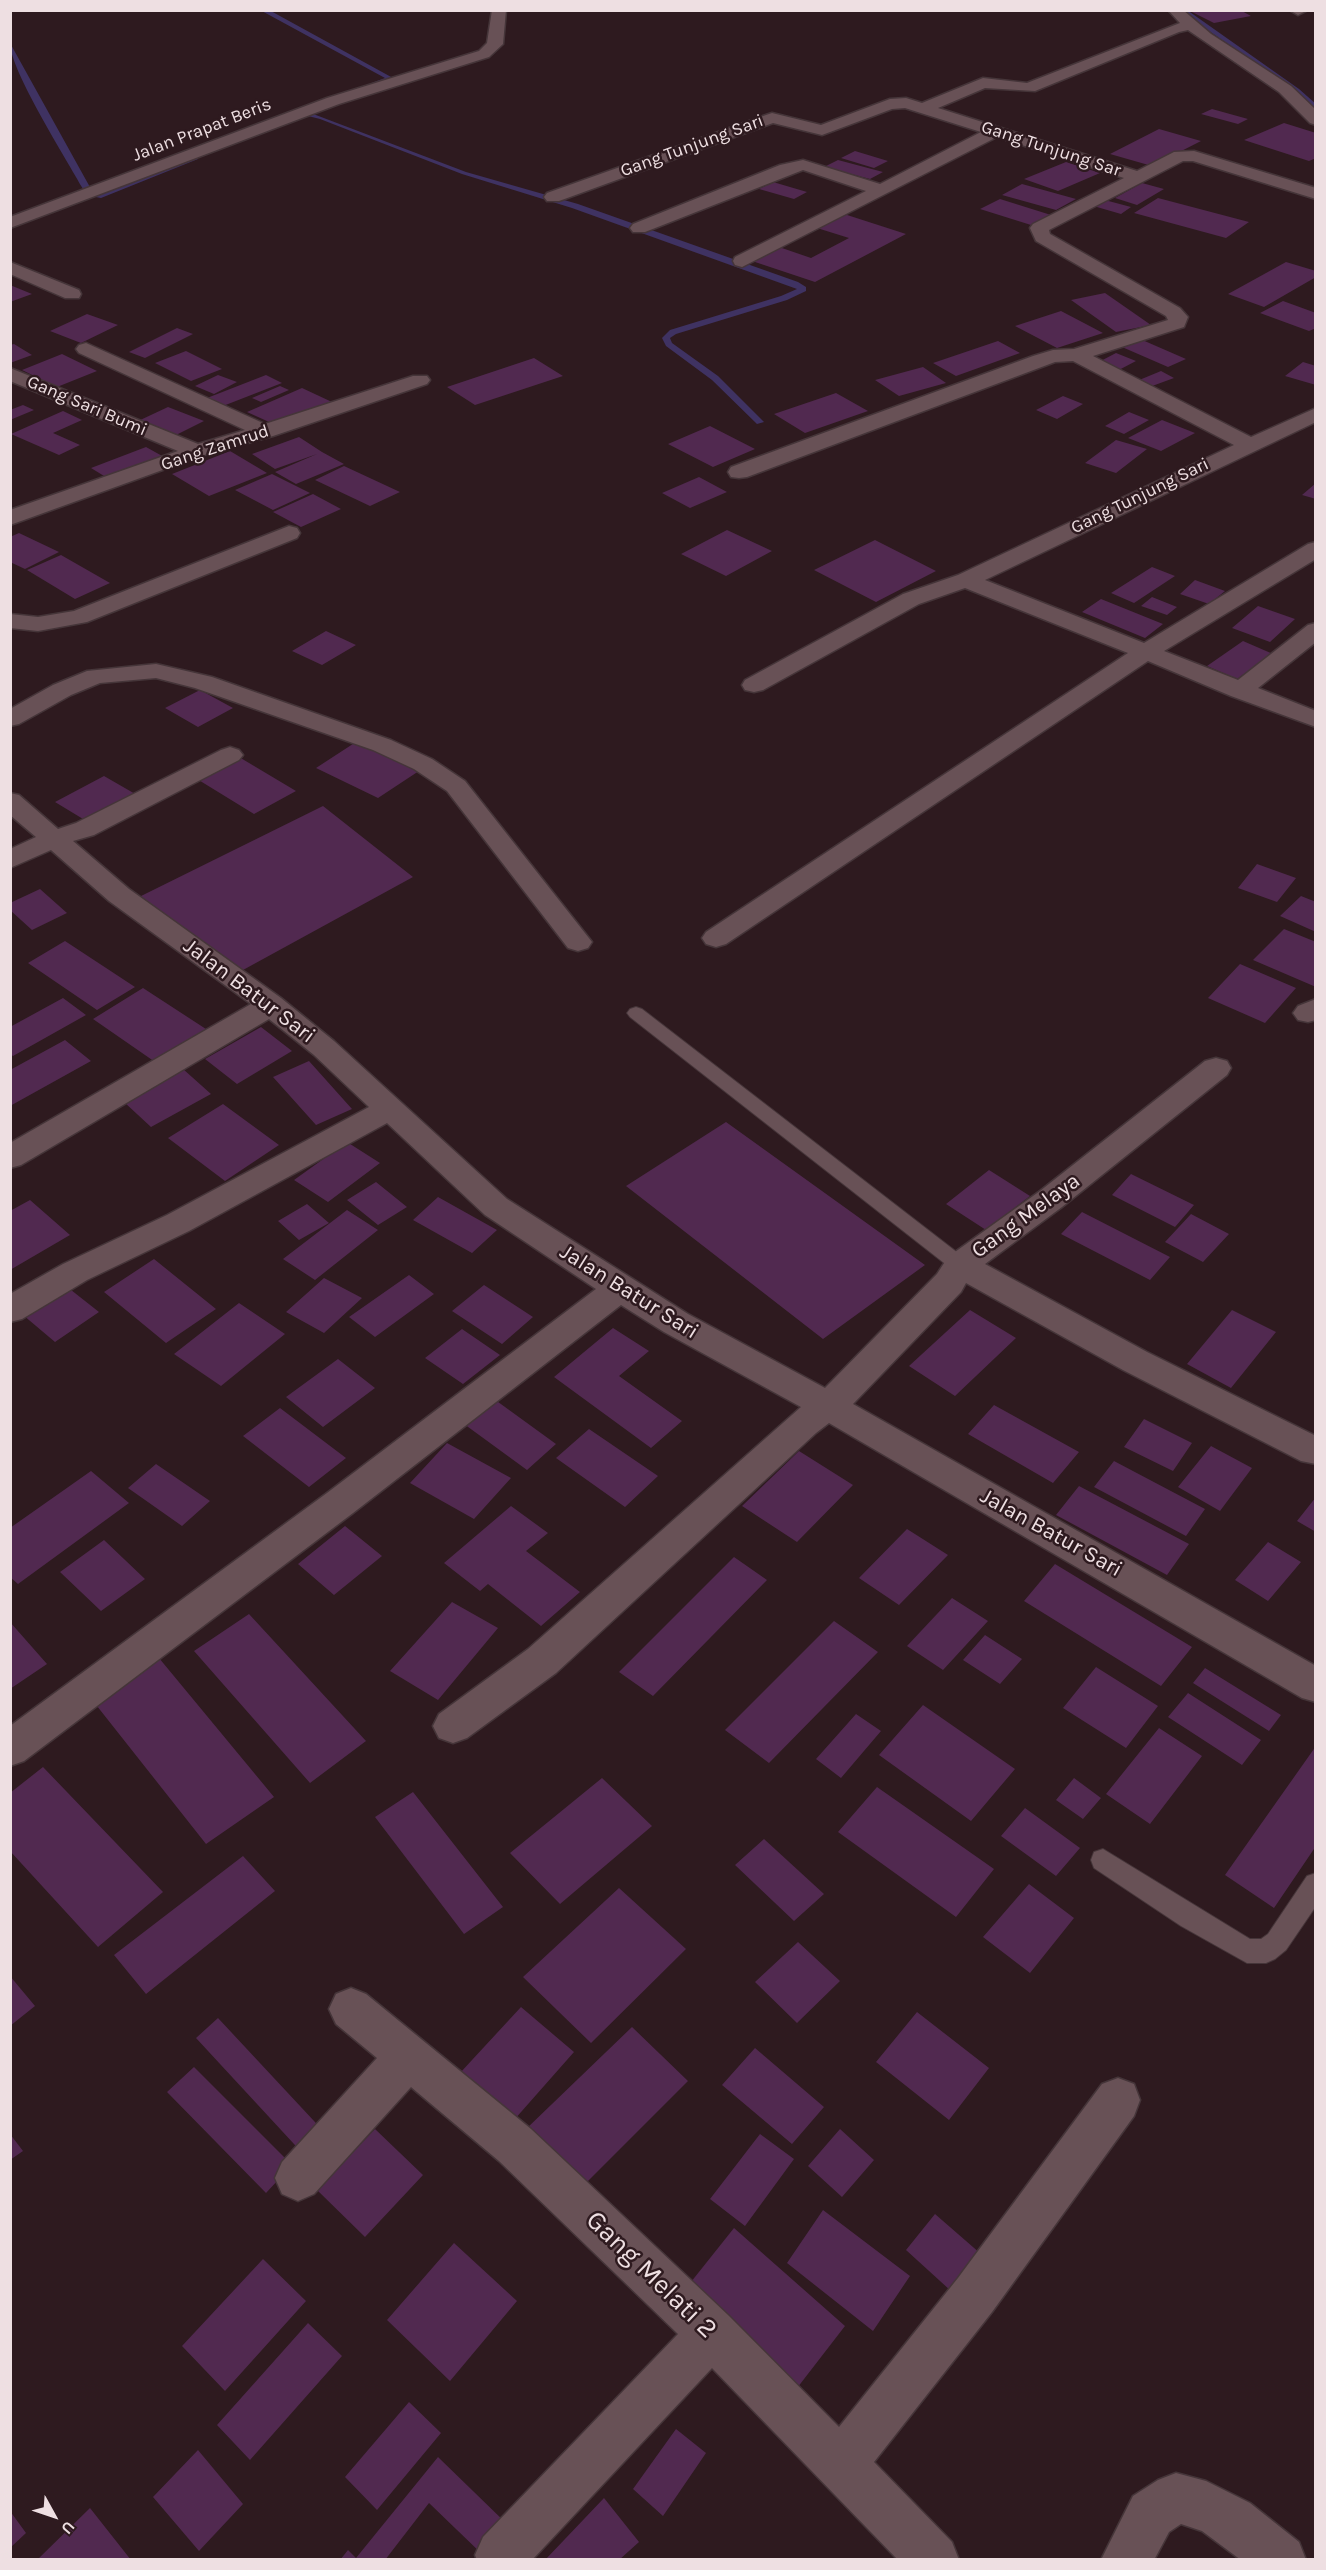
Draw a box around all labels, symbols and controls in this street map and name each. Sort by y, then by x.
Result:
street label: Jalan Prapat Beris [130,94,274,166]
street label: Gang Tunjung Sari [617,110,767,182]
street label: Gang Tunjung Sar [978,116,1124,182]
street label: Gang Sari Bumi [24,371,150,441]
street label: Gang Zamrud [158,420,272,476]
street label: Gang Tunjung Sari [1067,453,1213,539]
street label: Jalan Batur Sari [178,933,320,1049]
street label: Gang Melaya [967,1168,1085,1264]
street label: Jalan Batur Sari [555,1239,703,1345]
street label: Jalan Batur Sari [975,1483,1127,1583]
street label: Gang Melati 2 [579,2204,723,2346]
north arrow [24,2486,84,2546]
text: U [57,2518,79,2538]

